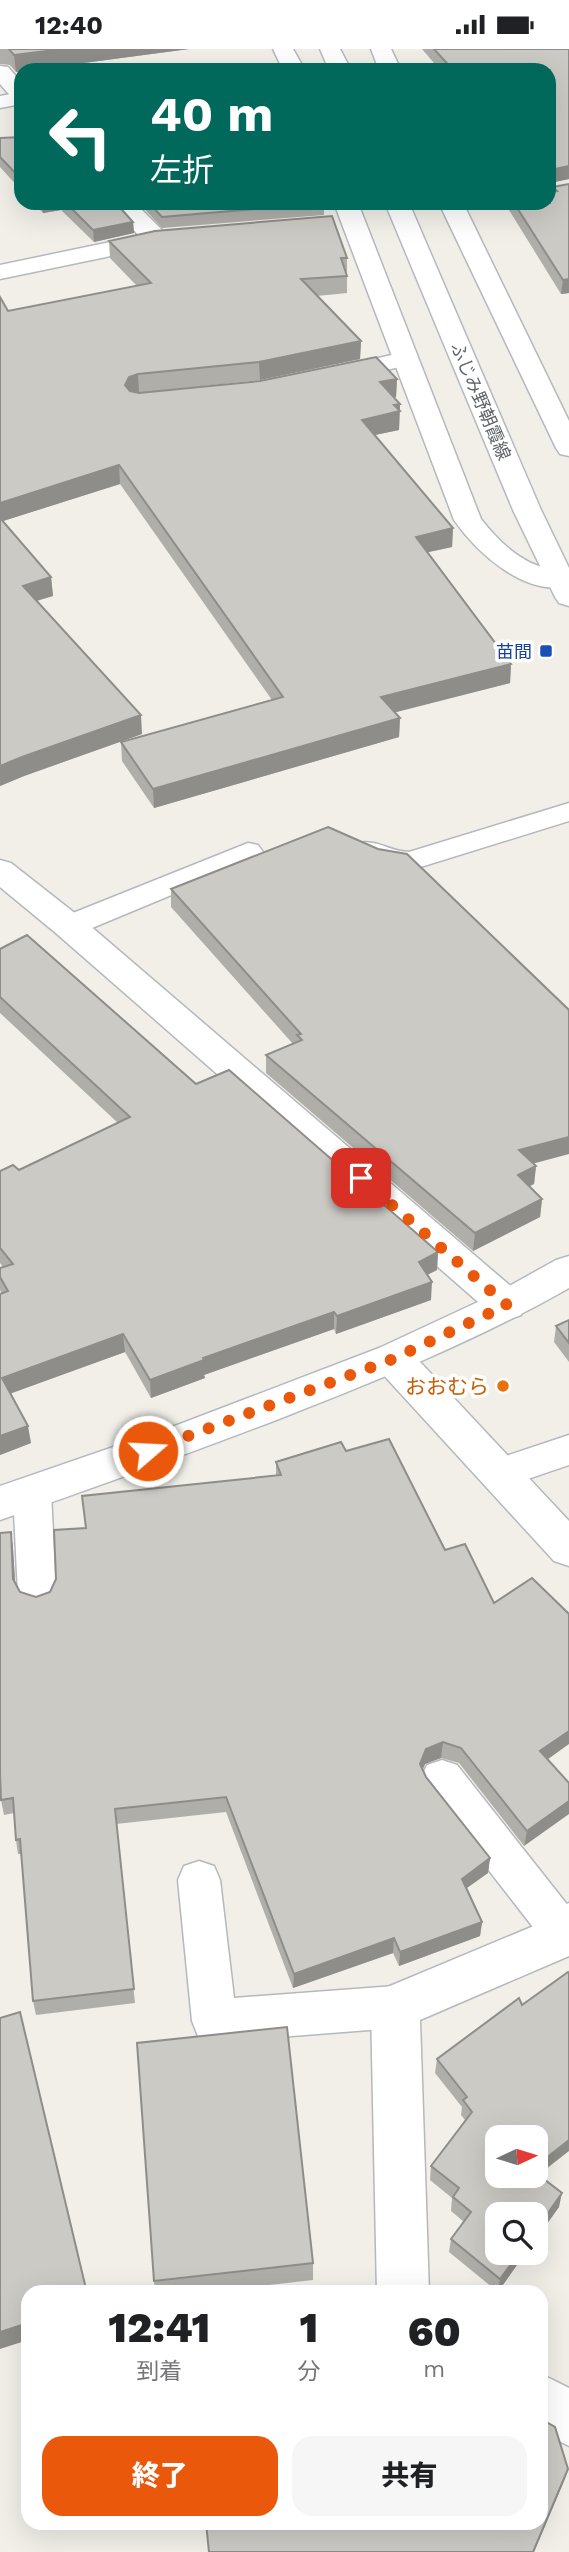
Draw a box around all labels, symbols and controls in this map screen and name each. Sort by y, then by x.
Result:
text: 12:40 [35,10,103,40]
text: 40 m [150,85,273,143]
icon: left [35,91,126,182]
text: 左折 [150,151,214,189]
street label: ふじみ野朝霞線 [447,339,515,463]
place label: 苗間 [496,641,532,662]
marker: 苗間 [538,643,554,659]
pin [331,1148,391,1208]
icon: arrive [342,1159,380,1197]
place label: おおむら [405,1374,489,1399]
marker: おおむら [495,1378,511,1394]
position arrow [111,1414,185,1488]
north arrow [485,2125,548,2187]
map controls [485,2125,548,2265]
button: search [485,2202,548,2265]
text: 12:41 [108,2303,210,2352]
text: 1 [299,2303,318,2352]
text: 60 [407,2307,461,2356]
text: m [423,2356,445,2383]
text: 到着 [136,2358,182,2385]
text: 分 [297,2358,320,2385]
button: 終了 [42,2436,278,2516]
button: 共有 [292,2436,527,2516]

